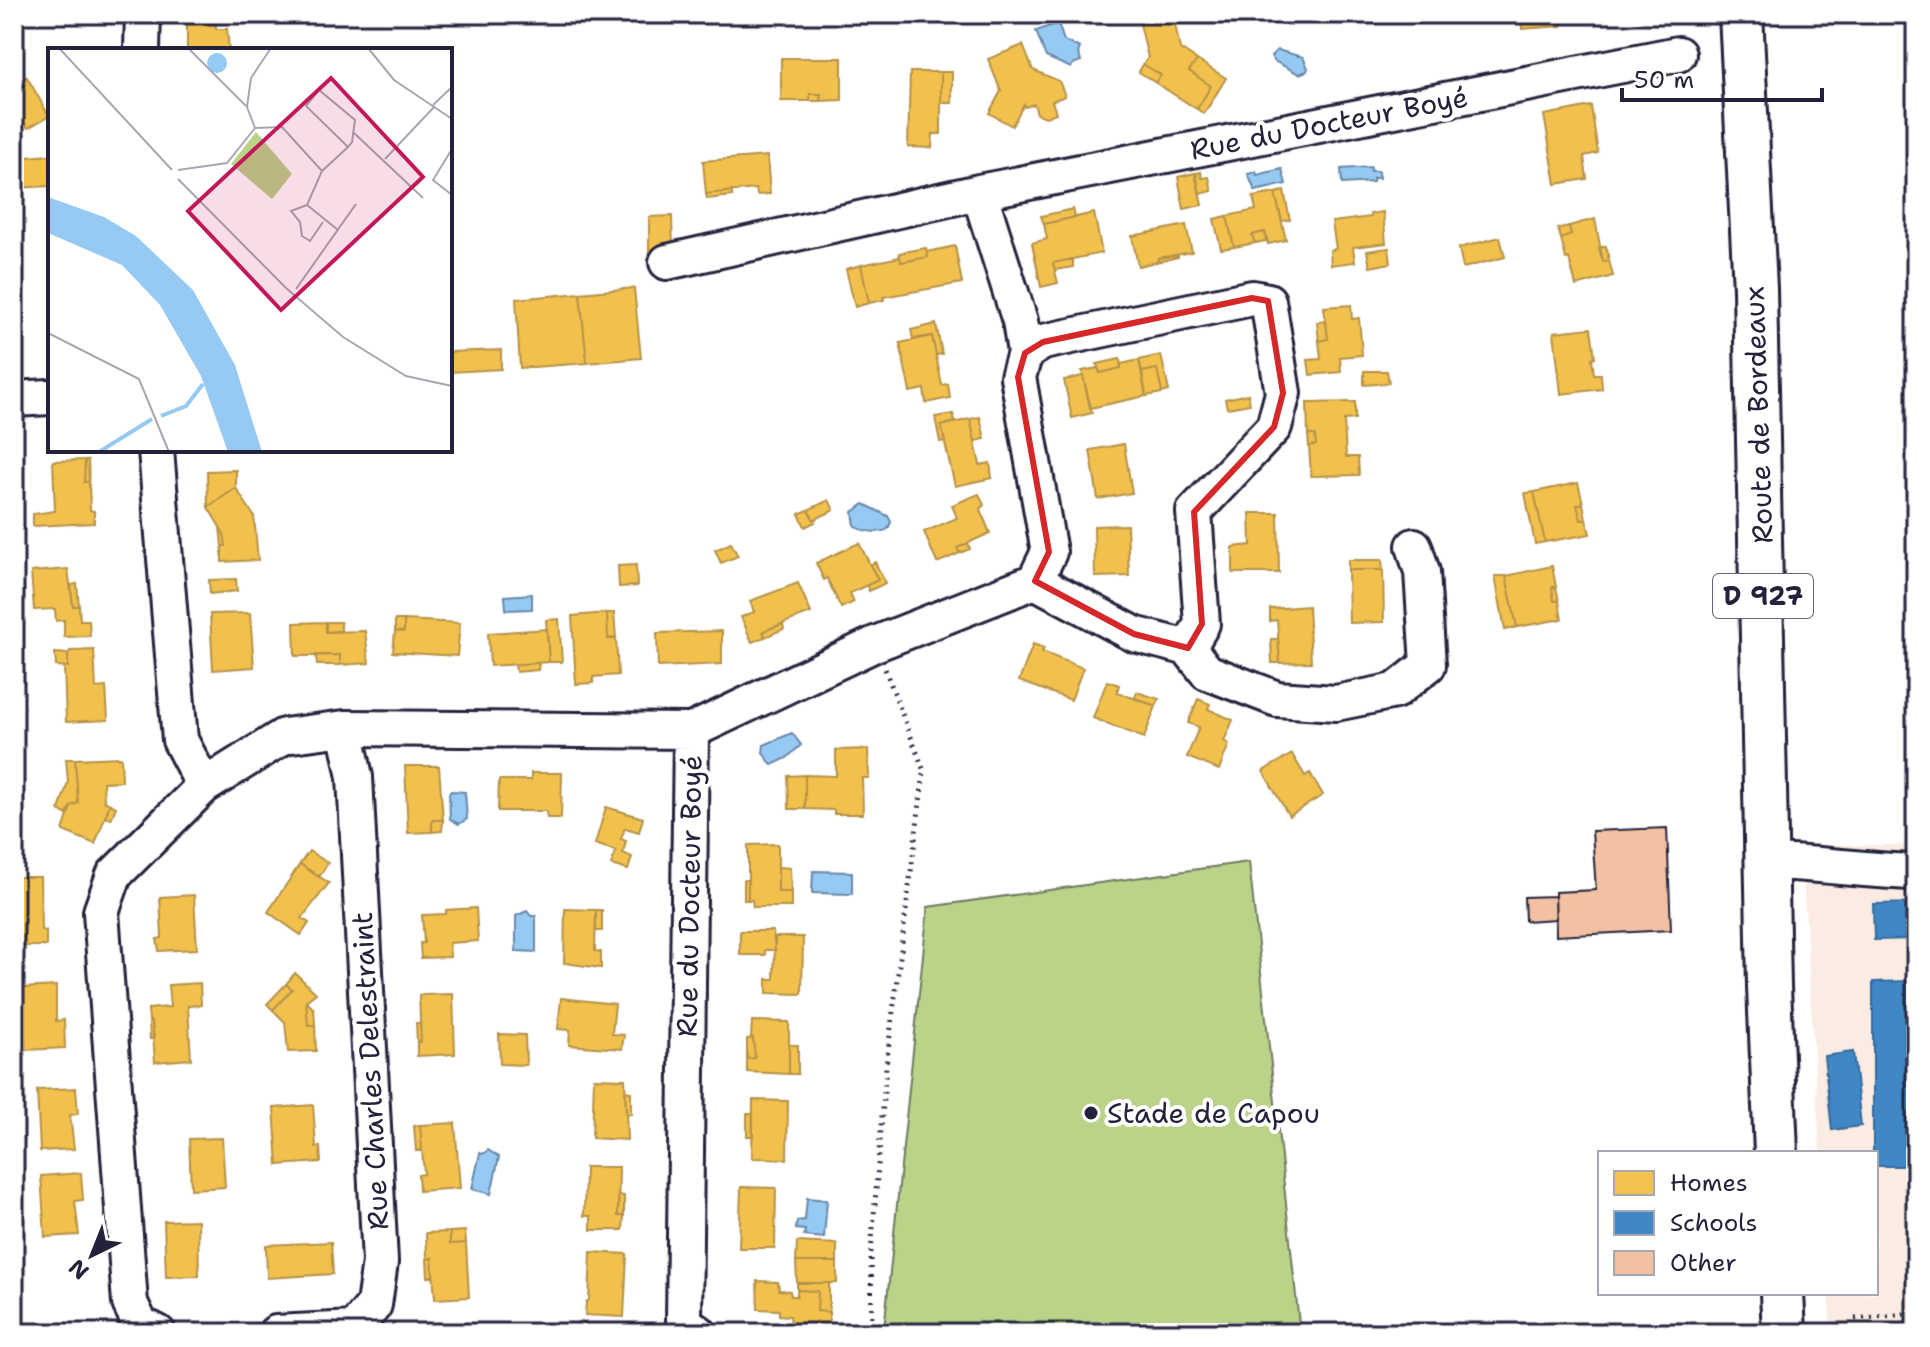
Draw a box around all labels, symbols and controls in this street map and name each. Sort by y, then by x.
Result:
inset map [48,48,452,452]
scale bar [1622,52,1822,102]
text: 50 m [1634,64,1694,96]
street label: Rue du Docteur Boyé [1187,77,1471,169]
street label: Route de Bordeaux [1735,286,1781,544]
road number: D 927 [1713,574,1813,618]
street label: Rue du Docteur Boyé [668,755,710,1037]
street label: Rue Charles Delestraint [343,911,397,1231]
place label: Stade de Capou [1107,1094,1320,1132]
marker: Stade de Capou [1082,1104,1100,1122]
legend [1598,1151,1878,1295]
text: Homes [1670,1167,1748,1199]
text: Schools [1670,1207,1757,1239]
north arrow [52,1215,132,1295]
text: Other [1670,1247,1737,1279]
text: N [62,1253,95,1286]

